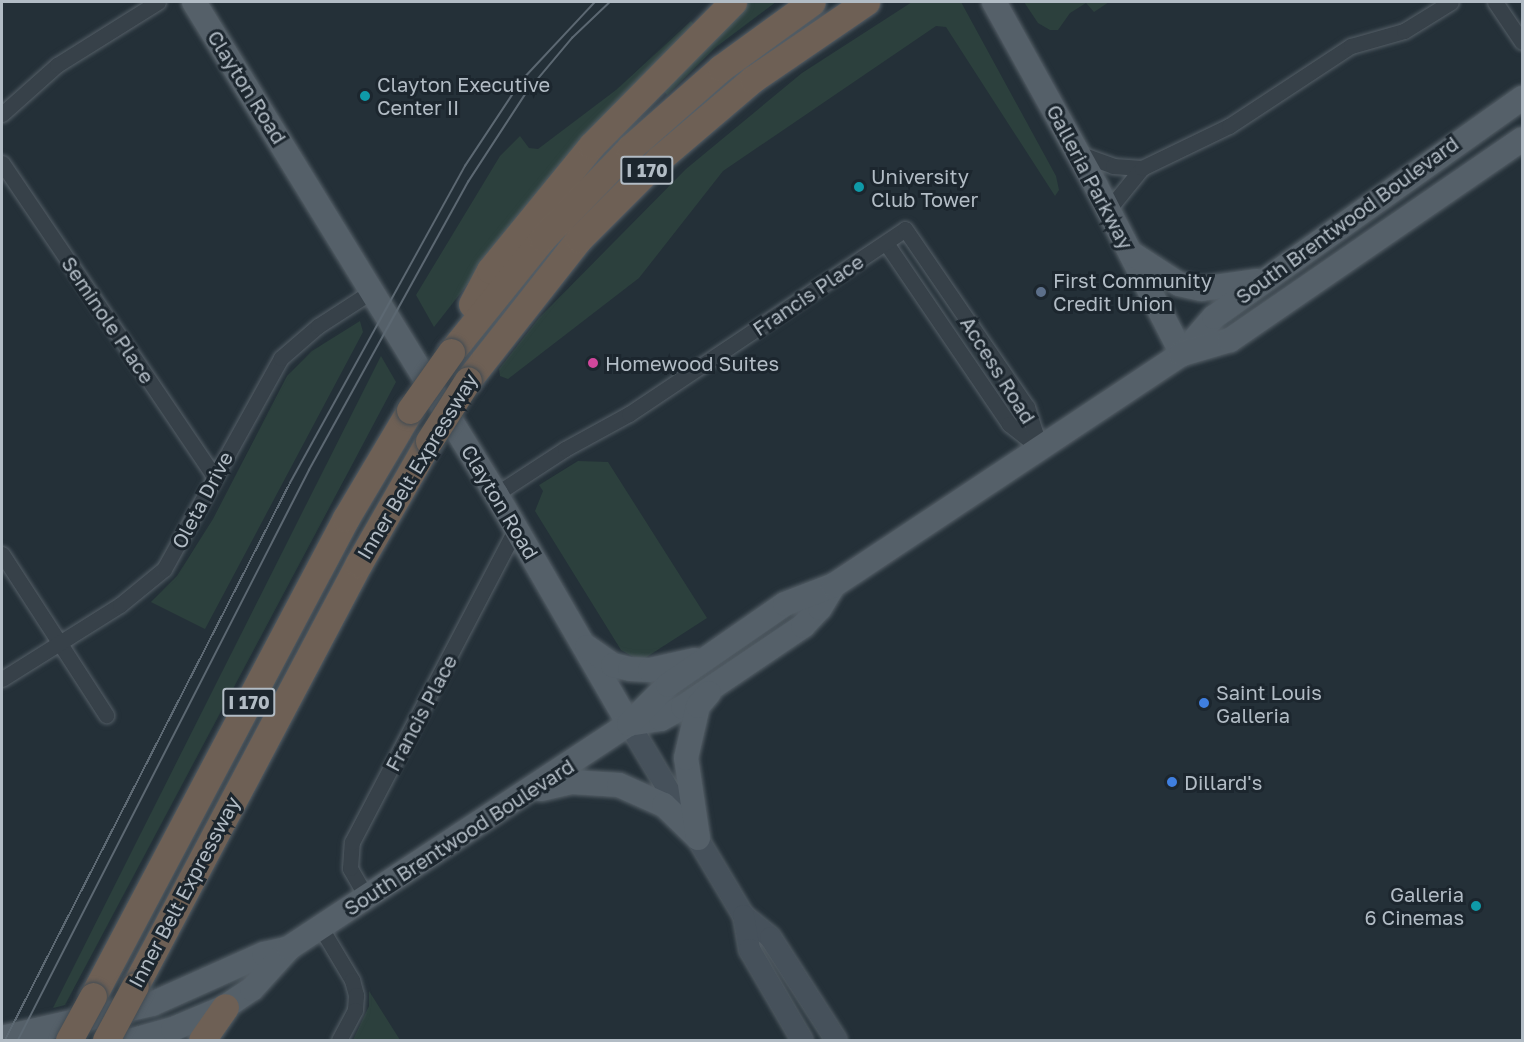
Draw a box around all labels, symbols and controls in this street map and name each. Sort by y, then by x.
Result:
street label: Clayton Road [203,26,291,148]
place label: Clayton Executive Center II [377,72,550,119]
marker: Clayton Executive Center II [358,89,372,103]
street label: Galleria Parkway [1042,101,1138,253]
street label: South Brentwood Boulevard [1231,131,1463,309]
road number: I 170 [620,155,674,185]
place label: University Club Tower [871,164,978,211]
marker: University Club Tower [852,180,866,194]
street label: Francis Place [748,249,868,341]
street label: Seminole Place [57,252,159,388]
place label: First Community Credit Union [1053,268,1212,315]
marker: First Community Credit Union [1034,285,1048,299]
street label: Access Road [956,312,1040,428]
place label: Homewood Suites [605,351,779,375]
marker: Homewood Suites [586,356,600,370]
street label: Inner Belt Expressway [352,368,482,564]
street label: Clayton Road [456,441,544,563]
street label: Oleta Drive [166,447,238,553]
street label: Francis Place [380,651,462,775]
place label: Saint Louis Galleria [1216,680,1322,727]
road number: I 170 [222,687,276,717]
marker: Saint Louis Galleria [1197,696,1211,710]
street label: South Brentwood Boulevard [340,754,578,920]
place label: Dillard's [1184,770,1262,794]
marker: Dillard's [1165,775,1179,789]
street label: Inner Belt Expressway [123,792,245,992]
place label: Galleria 6 Cinemas [1364,882,1464,929]
marker: Galleria 6 Cinemas [1469,899,1483,913]

